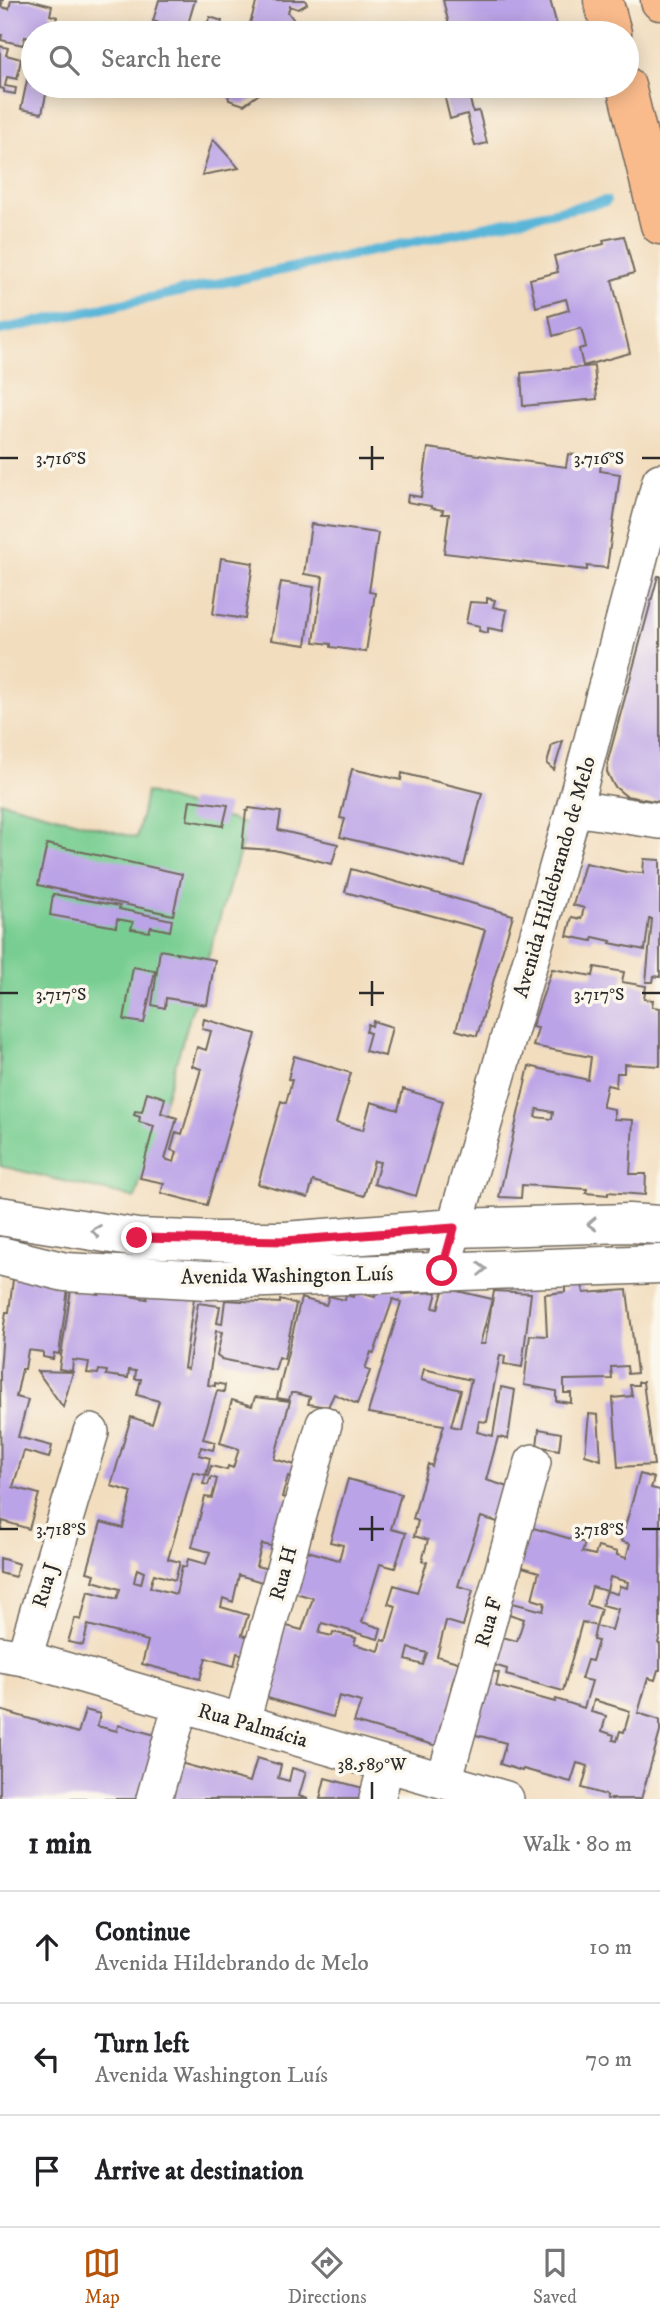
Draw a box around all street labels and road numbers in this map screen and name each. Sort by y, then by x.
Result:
street label: Avenida Hildebrando de Melo [508,754,602,1001]
street label: Avenida Washington Luís [180,1261,394,1291]
street label: Rua H [264,1543,304,1603]
street label: Rua J [27,1559,65,1611]
street label: Rua F [470,1594,508,1650]
street label: Rua Palmácia [195,1698,311,1754]

